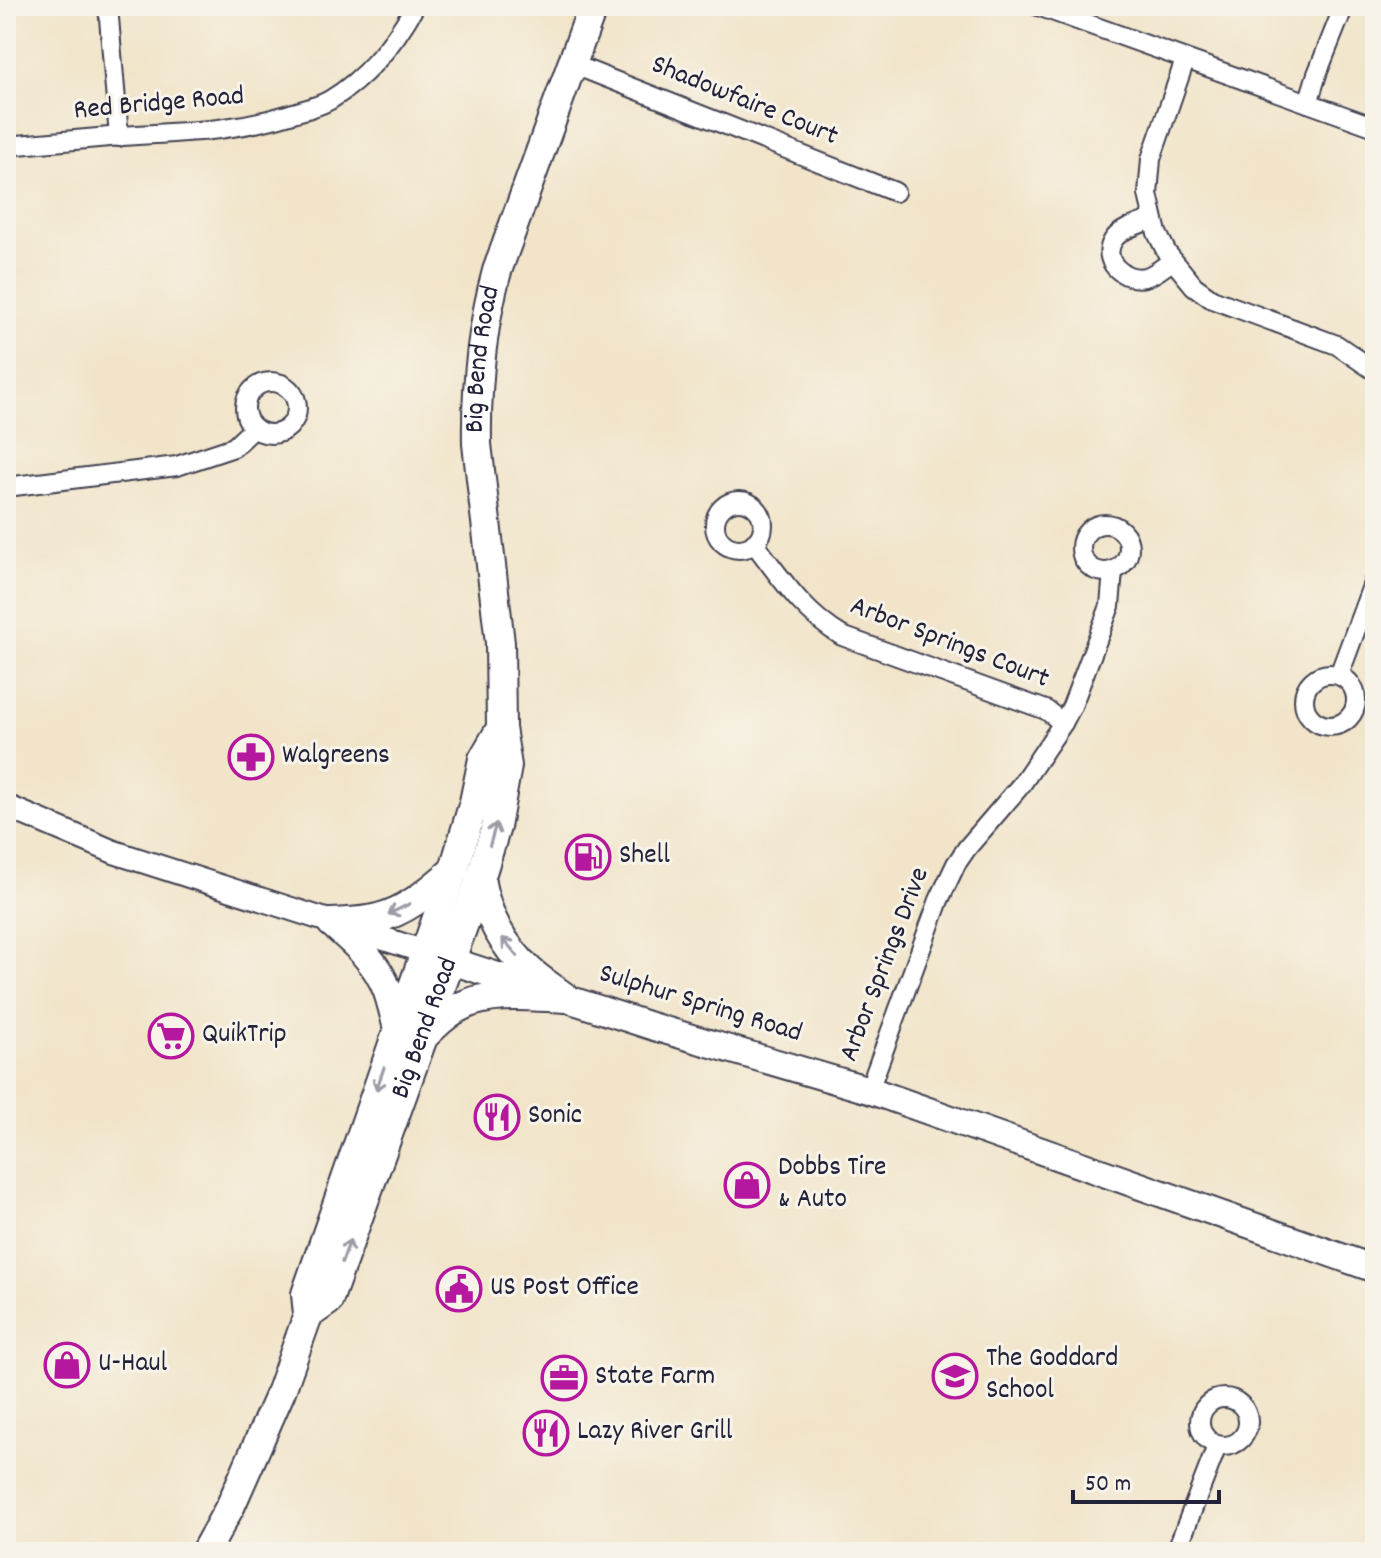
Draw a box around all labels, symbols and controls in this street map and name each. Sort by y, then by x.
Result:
street label: Shadowfaire Court [645,46,843,158]
street label: Red Bridge Road [72,78,246,132]
street label: Big Bend Road [457,282,512,433]
street label: Arbor Springs Court [844,588,1054,700]
pharmacy icon: Walgreens [227,733,275,781]
place label: Walgreens [282,737,390,777]
one-way arrow [487,821,502,847]
fuel station icon: Shell [564,833,612,881]
place label: Shell [619,837,670,877]
street label: Arbor Springs Drive [831,862,941,1068]
one-way arrow [387,902,411,917]
one-way arrow [501,937,519,958]
street label: Big Bend Road [382,952,470,1105]
street label: Sulphur Spring Road [594,955,806,1055]
supermarket icon: QuikTrip [147,1012,195,1060]
place label: QuikTrip [202,1016,287,1056]
one-way arrow [372,1066,387,1091]
restaurant icon: Sonic [473,1093,521,1141]
place label: Sonic [528,1097,582,1137]
place label: Dobbs Tire & Auto [778,1149,886,1221]
shop icon: Dobbs Tire & Auto [723,1161,771,1209]
one-way arrow [340,1239,355,1264]
public building icon: US Post Office [435,1265,483,1313]
place label: US Post Office [490,1269,639,1309]
place label: The Goddard School [986,1340,1118,1412]
shop icon: U-Haul [43,1341,91,1389]
place label: U-Haul [98,1345,168,1385]
school or university icon: The Goddard School [931,1352,979,1400]
office icon: State Farm [540,1354,588,1402]
place label: State Farm [595,1358,715,1398]
restaurant icon: Lazy River Grill [522,1409,570,1457]
place label: Lazy River Grill [577,1413,733,1453]
scale bar [1073,1454,1219,1504]
text: 50 m [1085,1468,1131,1502]

